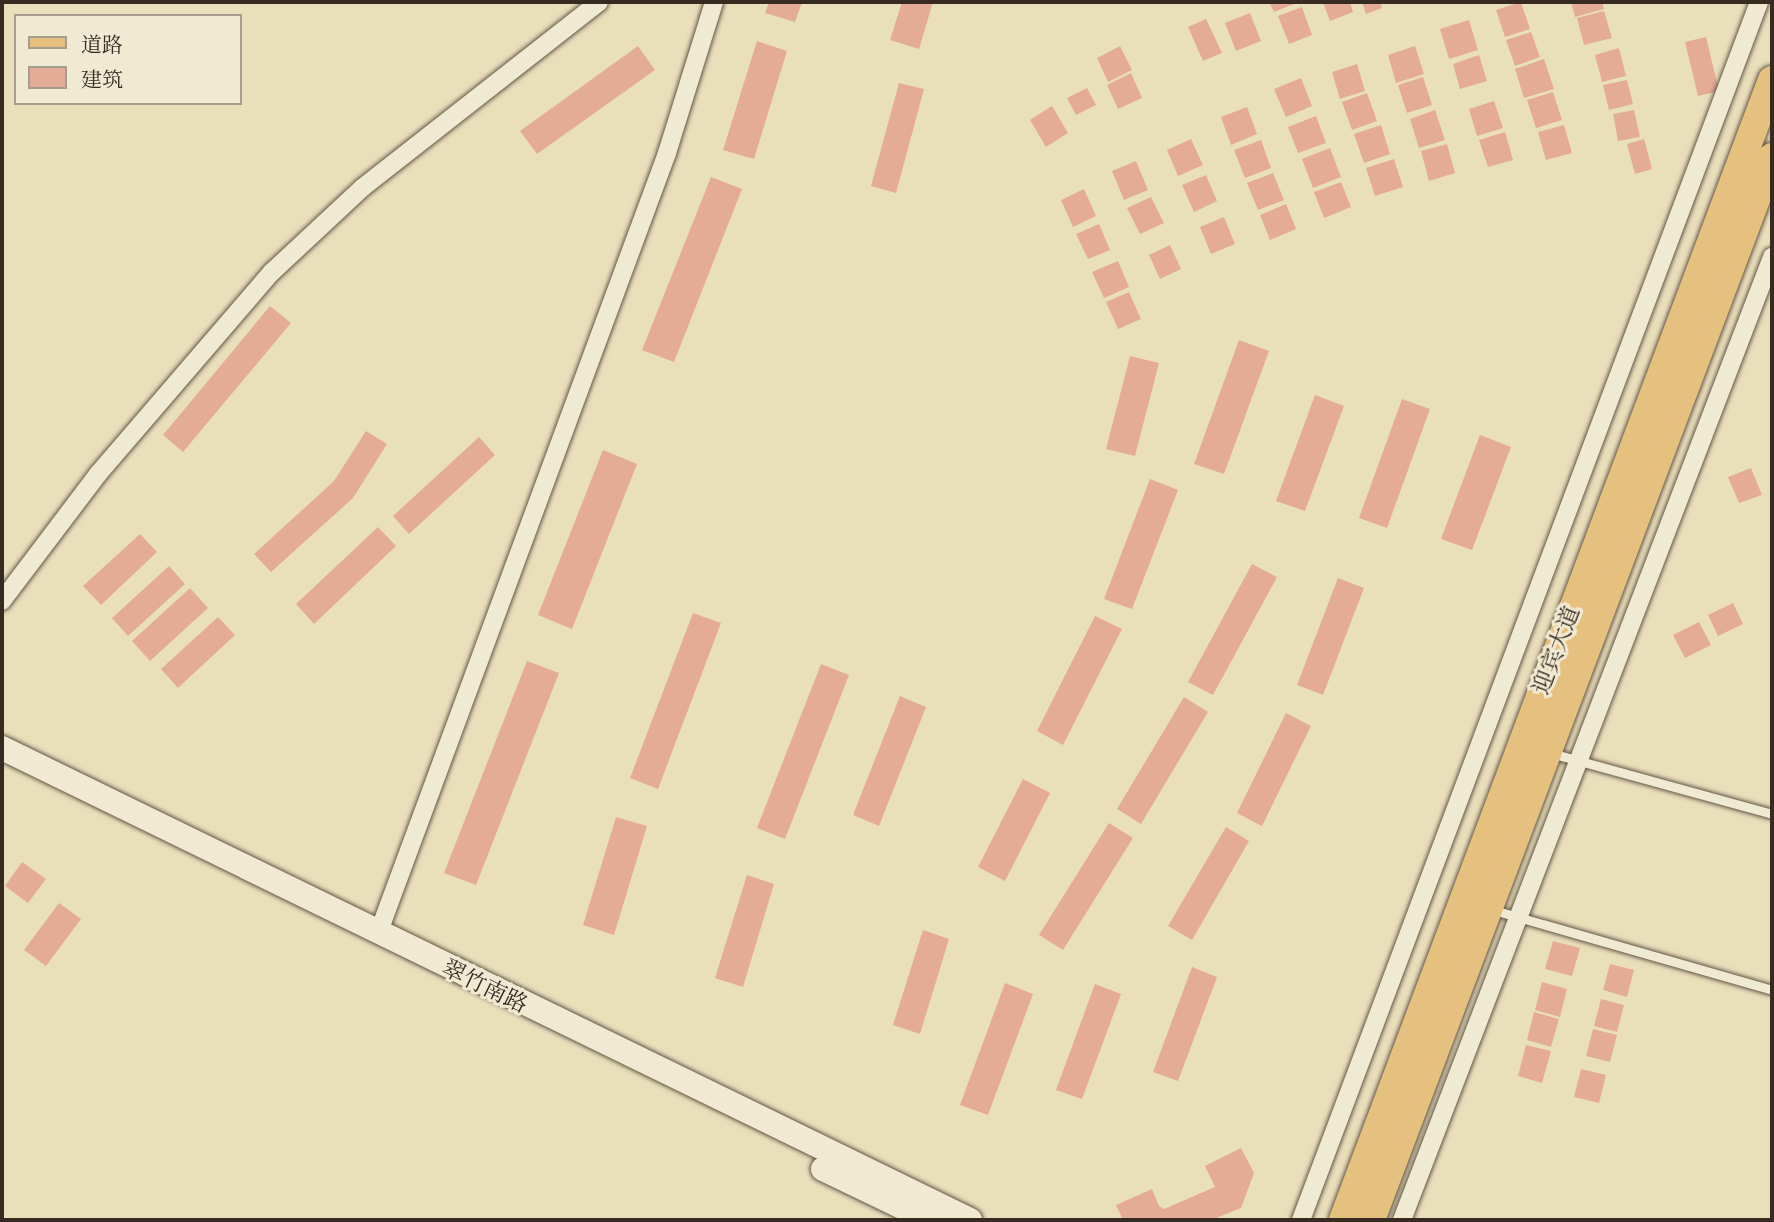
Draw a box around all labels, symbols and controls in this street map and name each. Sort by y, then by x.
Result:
legend [14,14,242,105]
text: 道路 [81,32,123,57]
text: 建筑 [81,67,123,92]
street label: 迎宾大道 [1527,602,1585,698]
street label: 翠竹南路 [438,953,532,1019]

